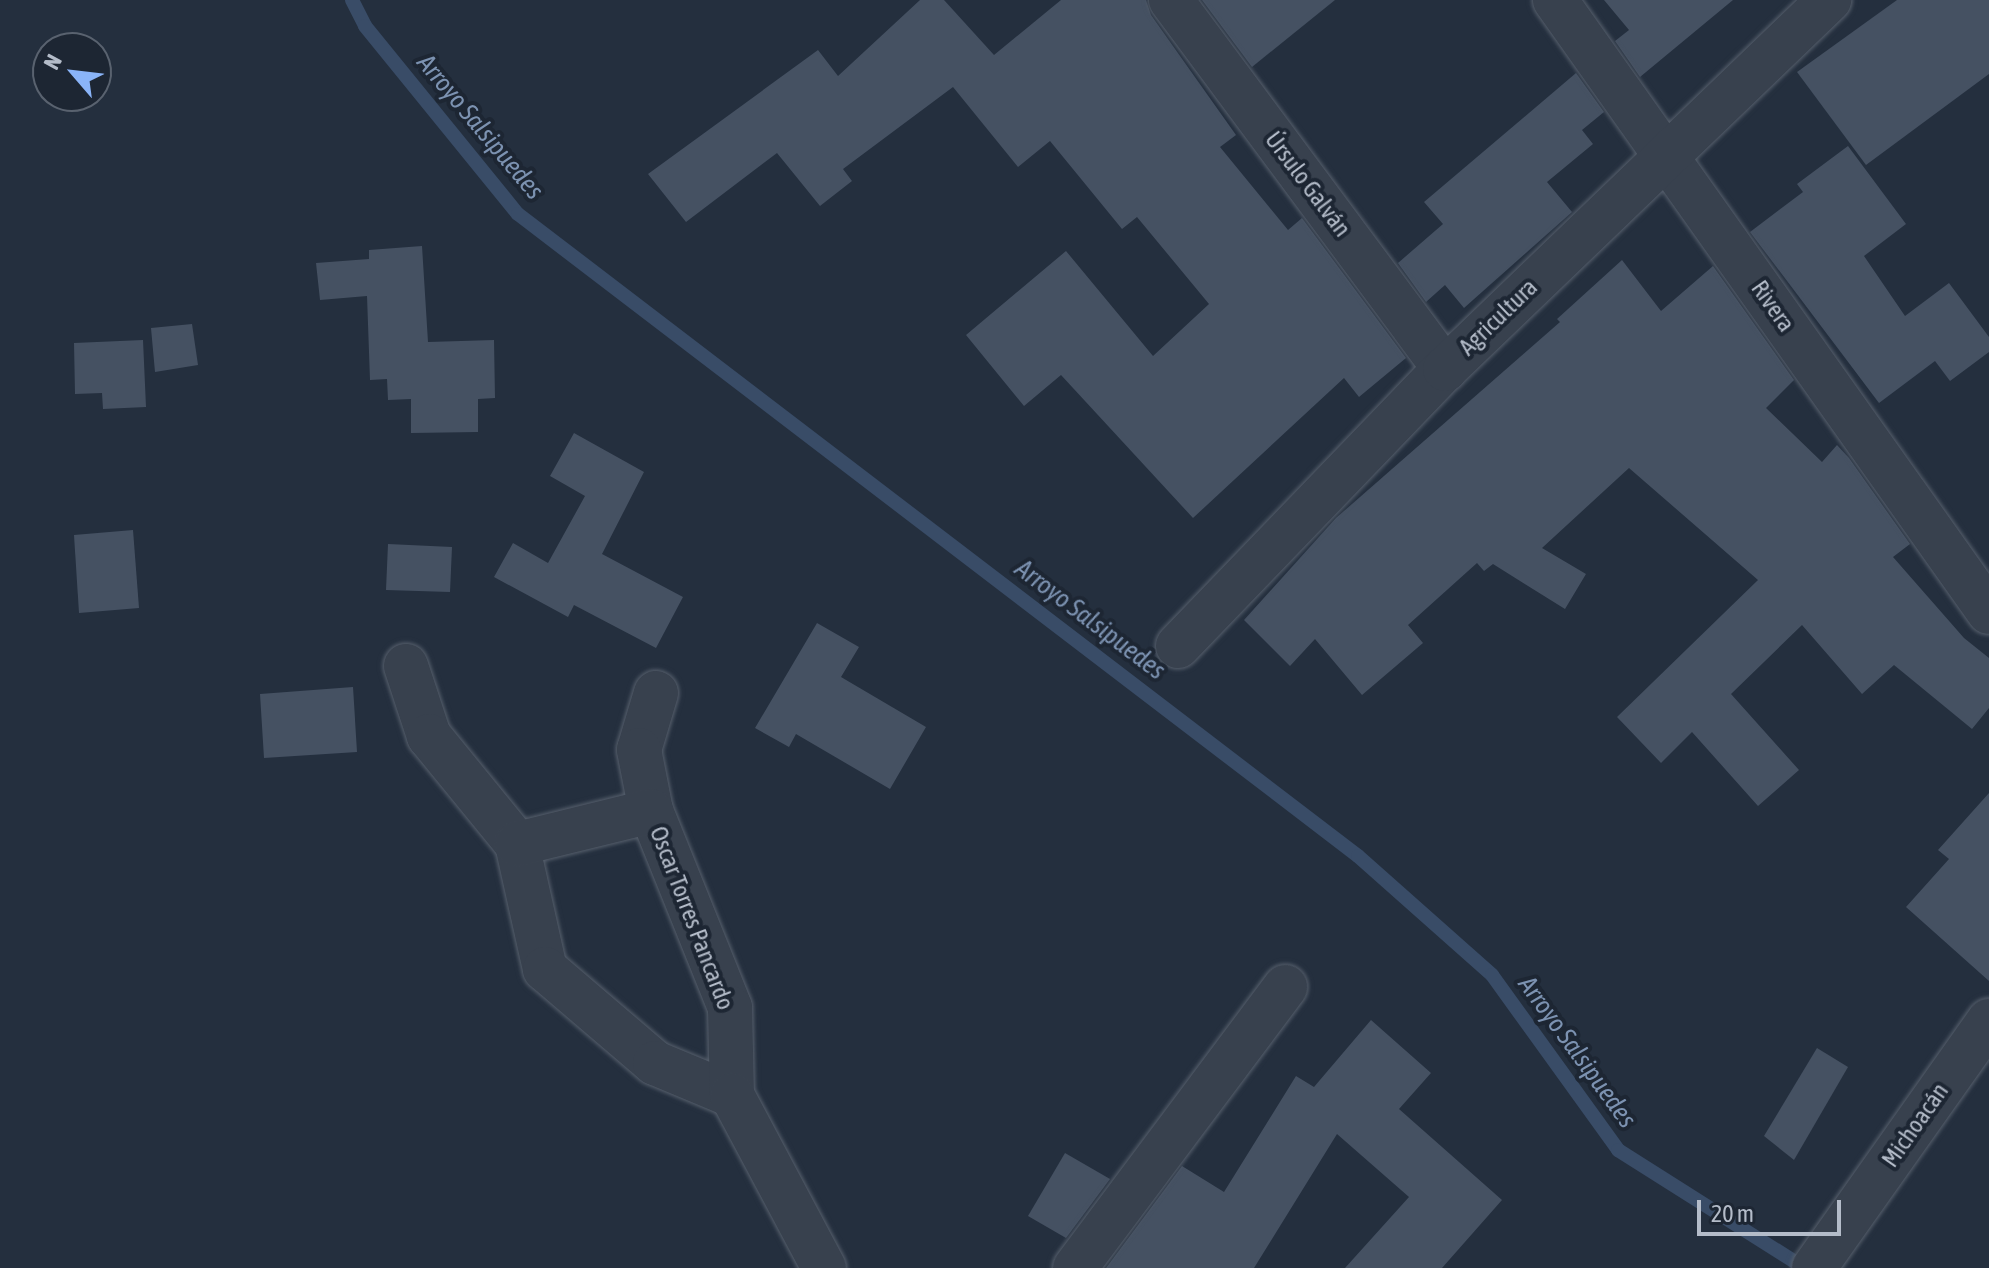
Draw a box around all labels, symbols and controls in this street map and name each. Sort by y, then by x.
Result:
north arrow [32,32,112,112]
water label: Arroyo Salsipuedes [410,48,550,206]
text: N [38,50,67,74]
street label: Úrsulo Galván [1259,126,1357,242]
street label: Agricultura [1453,273,1543,361]
street label: Rivera [1745,275,1801,337]
water label: Arroyo Salsipuedes [1009,553,1171,687]
street label: Oscar Torres Pancardo [644,822,740,1014]
water label: Arroyo Salsipuedes [1511,970,1643,1134]
street label: Michoacán [1876,1077,1954,1173]
scale bar [1701,1184,1845,1234]
text: 20 m [1711,1200,1754,1227]

